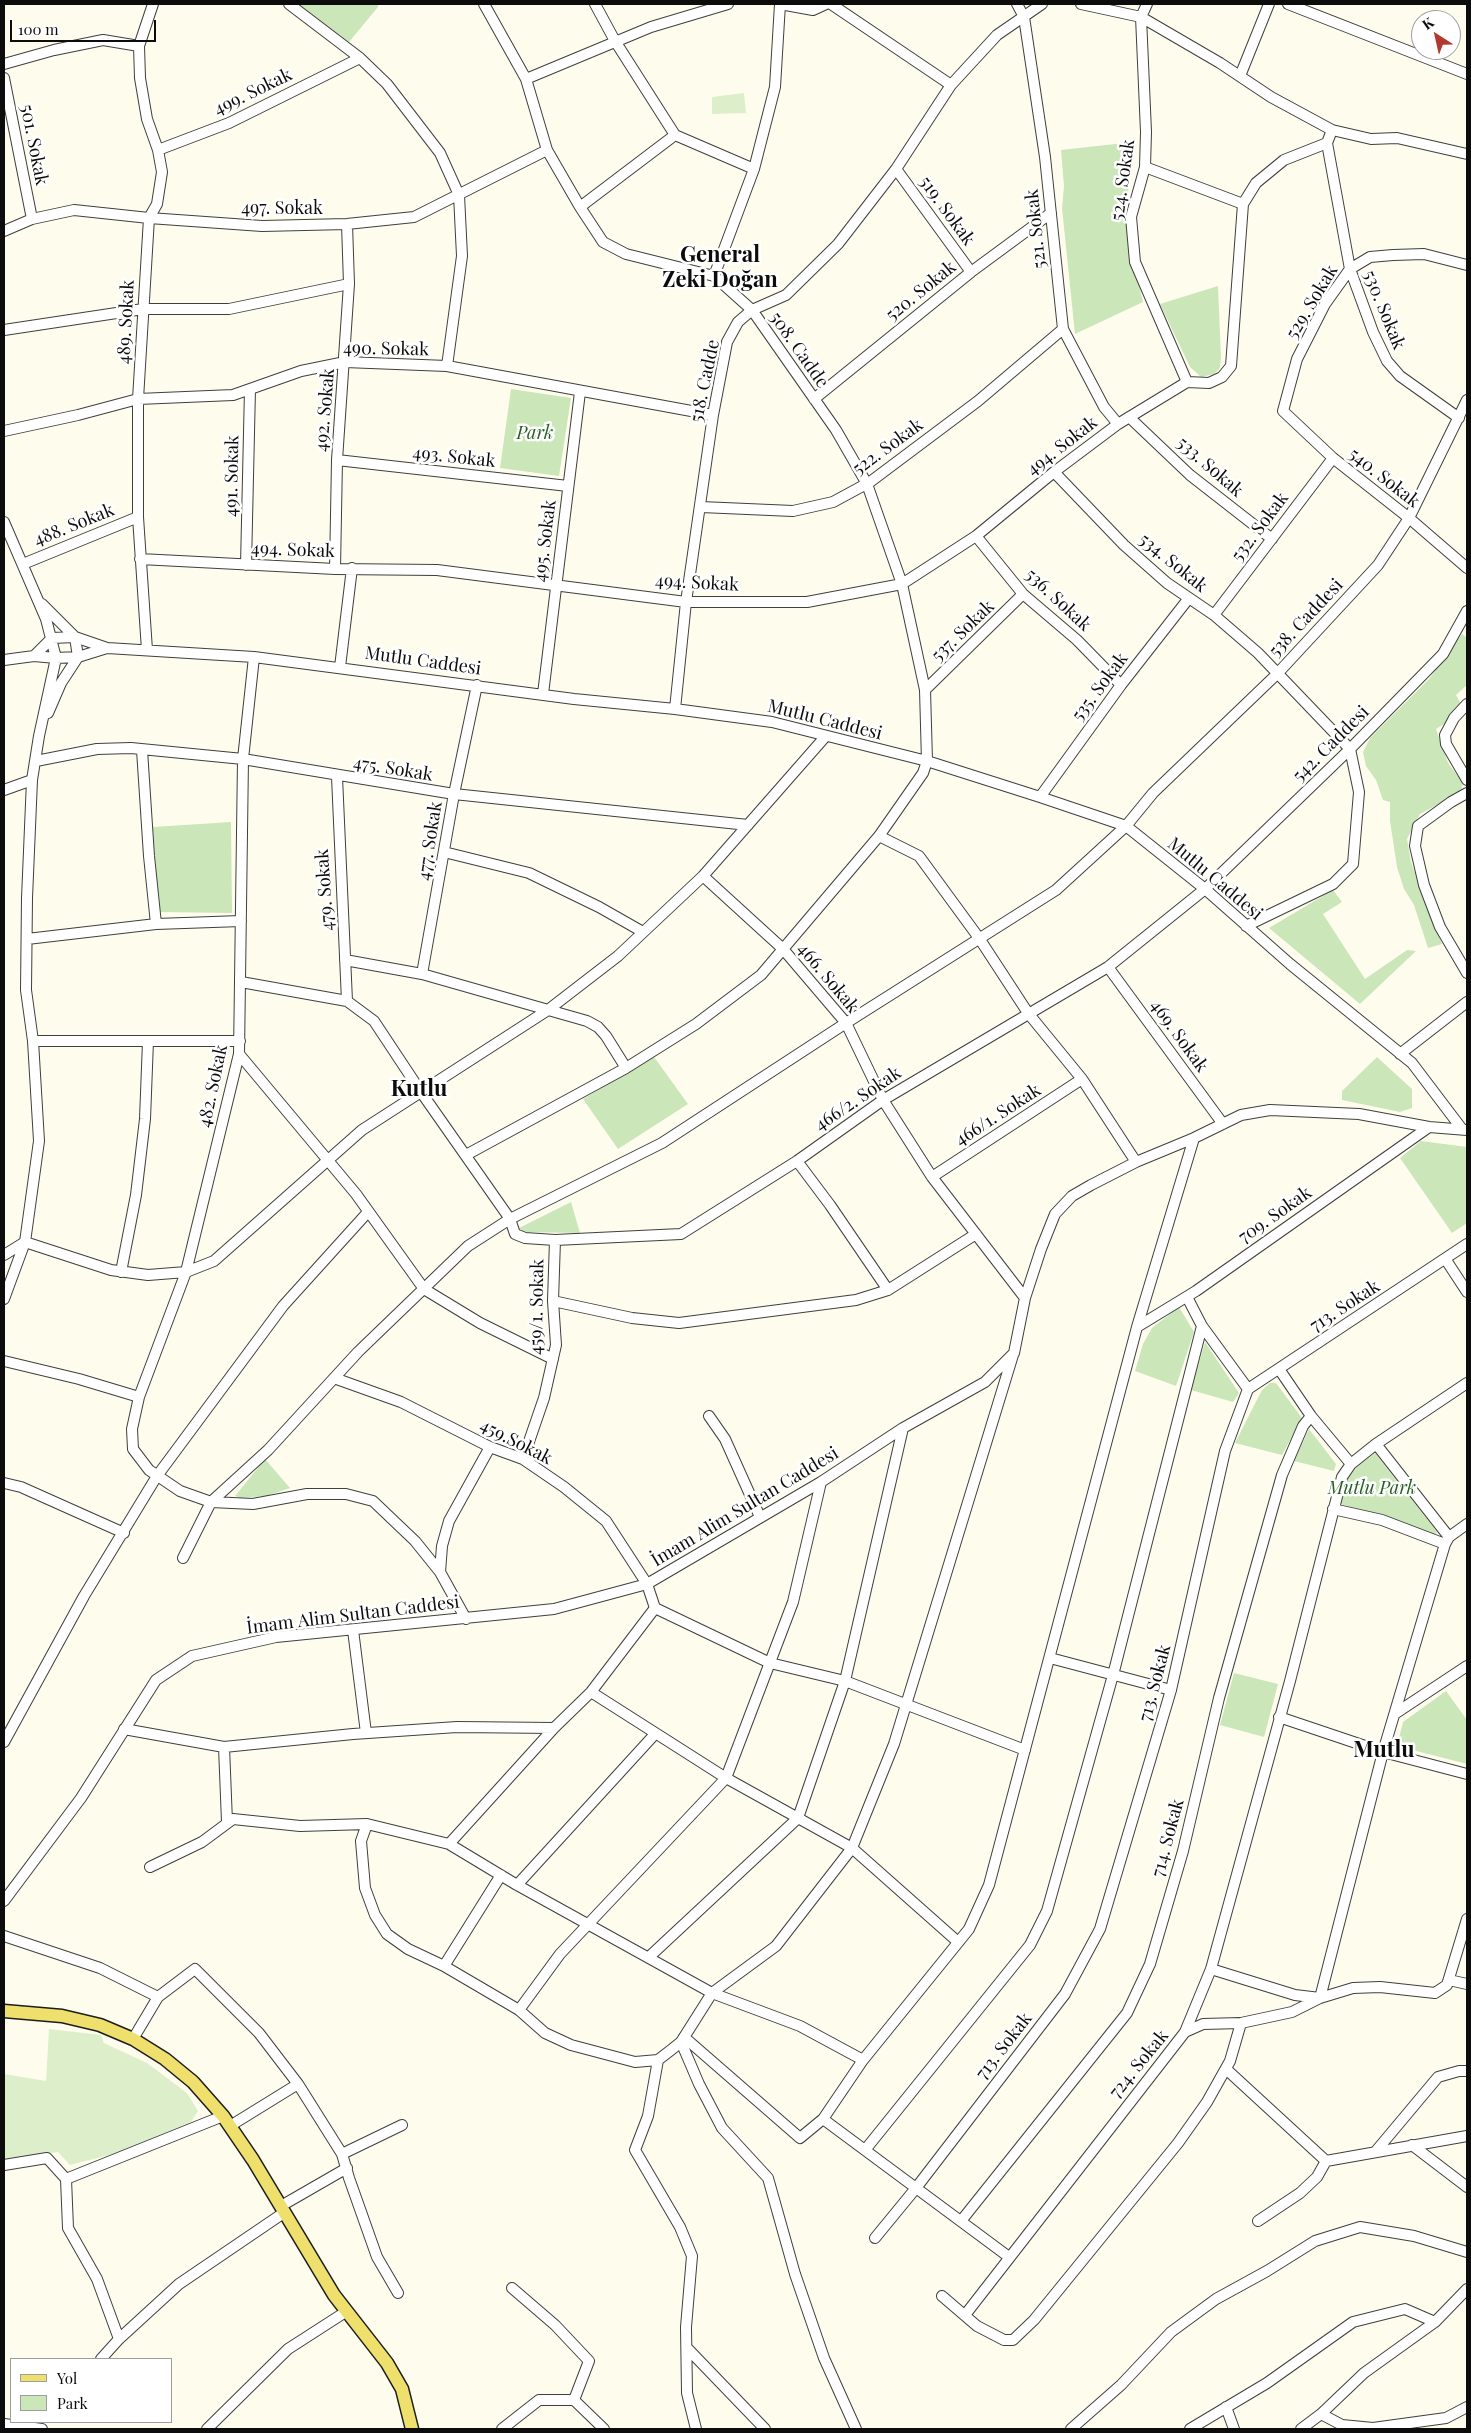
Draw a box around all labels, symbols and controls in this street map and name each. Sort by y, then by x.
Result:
scale bar [12,10,159,42]
north arrow [1411,10,1461,60]
text: K [1418,12,1437,34]
text: 100 m [18,19,59,39]
street label: 499. Sokak [210,64,296,120]
street label: 501. Sokak [16,103,52,187]
street label: 524. Sokak [1107,138,1139,222]
street label: 519. Sokak [915,172,979,250]
street label: 521. Sokak [1021,188,1051,270]
street label: 497. Sokak [241,197,323,219]
district label: General Zeki Doğan [662,242,778,294]
street label: 520. Sokak [882,256,960,326]
street label: 529. Sokak [1282,261,1342,343]
street label: 530. Sokak [1358,267,1410,353]
street label: 489. Sokak [113,279,139,365]
street label: 508. Cadde [765,308,833,392]
street label: 490. Sokak [343,337,429,361]
street label: 518. Cadde [686,338,724,424]
street label: 492. Sokak [311,367,339,453]
street label: 494. Sokak [1022,412,1102,480]
street label: 522. Sokak [849,414,927,480]
park label: Park [517,422,553,444]
street label: 533. Sokak [1172,432,1248,502]
street label: 491. Sokak [220,435,244,517]
street label: 493. Sokak [412,442,496,472]
street label: 540. Sokak [1344,444,1424,512]
street label: 532. Sokak [1227,488,1293,566]
street label: 488. Sokak [31,499,117,551]
street label: 495. Sokak [529,499,561,583]
street label: 534. Sokak [1135,529,1211,597]
street label: 494. Sokak [251,538,335,562]
street label: 536. Sokak [1021,564,1095,636]
street label: 494. Sokak [655,570,739,596]
street label: 538. Caddesi [1264,575,1348,661]
street label: 537. Sokak [927,596,999,666]
street label: Mutlu Caddesi [364,642,482,680]
street label: 535. Sokak [1067,649,1133,725]
street label: Mutlu Caddesi [766,695,884,745]
street label: 542. Caddesi [1288,701,1374,787]
street label: 475. Sokak [352,752,434,786]
street label: 477. Sokak [413,800,447,882]
street label: Mutlu Caddesi [1163,833,1267,925]
street label: 479. Sokak [311,848,339,932]
street label: 466. Sokak [793,939,863,1017]
street label: 469. Sokak [1145,996,1213,1076]
street label: 482. Sokak [194,1043,232,1129]
street label: 466/2. Sokak [811,1062,905,1136]
district label: Kutlu [391,1076,447,1102]
street label: 466/1. Sokak [951,1079,1045,1151]
street label: 709. Sokak [1234,1182,1316,1248]
street label: 459/1. Sokak [525,1259,549,1355]
street label: 713. Sokak [1306,1275,1384,1337]
street label: 459.Sokak [476,1415,556,1469]
street label: İmam Alim Sultan Caddesi [648,1443,842,1571]
park label: Mutlu Park [1328,1477,1416,1499]
street label: İmam Alim Sultan Caddesi [245,1591,461,1639]
street label: 713. Sokak [1134,1642,1176,1724]
district label: Mutlu [1353,1737,1415,1763]
street label: 714. Sokak [1147,1797,1189,1879]
street label: 713. Sokak [971,2008,1037,2084]
street label: 724. Sokak [1105,2025,1173,2103]
legend [10,2358,172,2423]
text: Yol [57,2368,77,2388]
text: Park [57,2393,88,2413]

